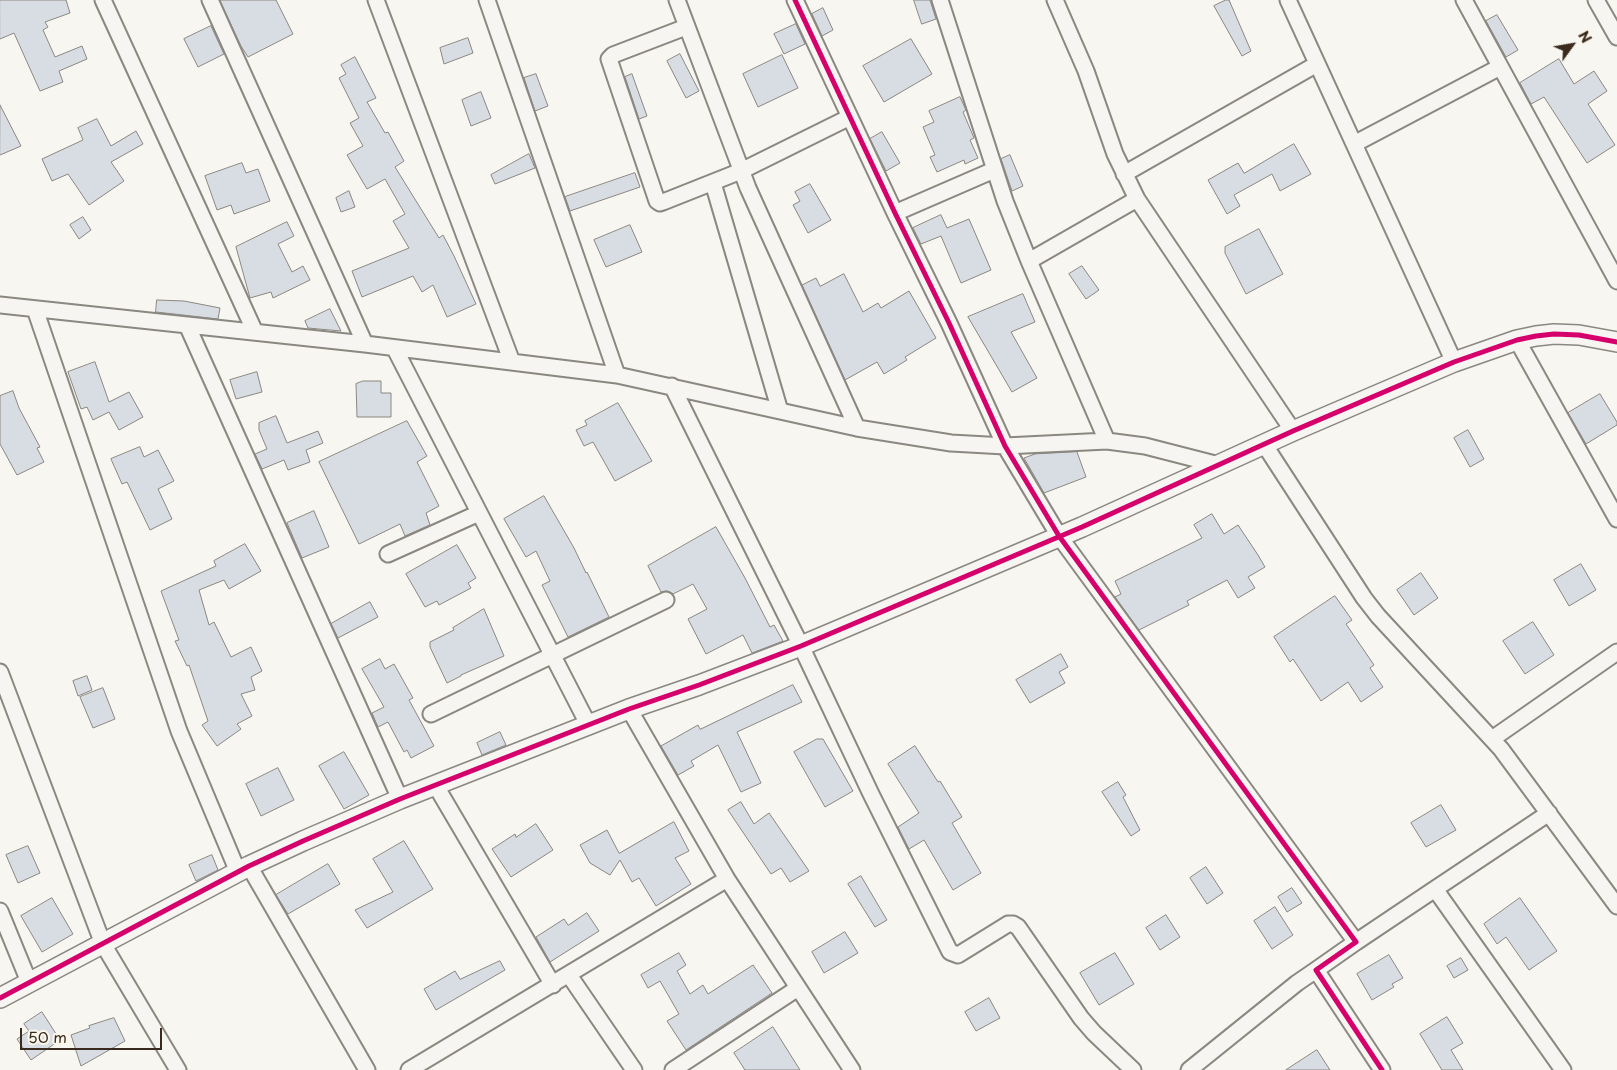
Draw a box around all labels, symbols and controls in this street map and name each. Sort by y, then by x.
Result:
north arrow [1547,20,1597,70]
text: N [1573,27,1597,47]
scale bar [22,1018,165,1050]
text: 50 m [28,1025,67,1048]

